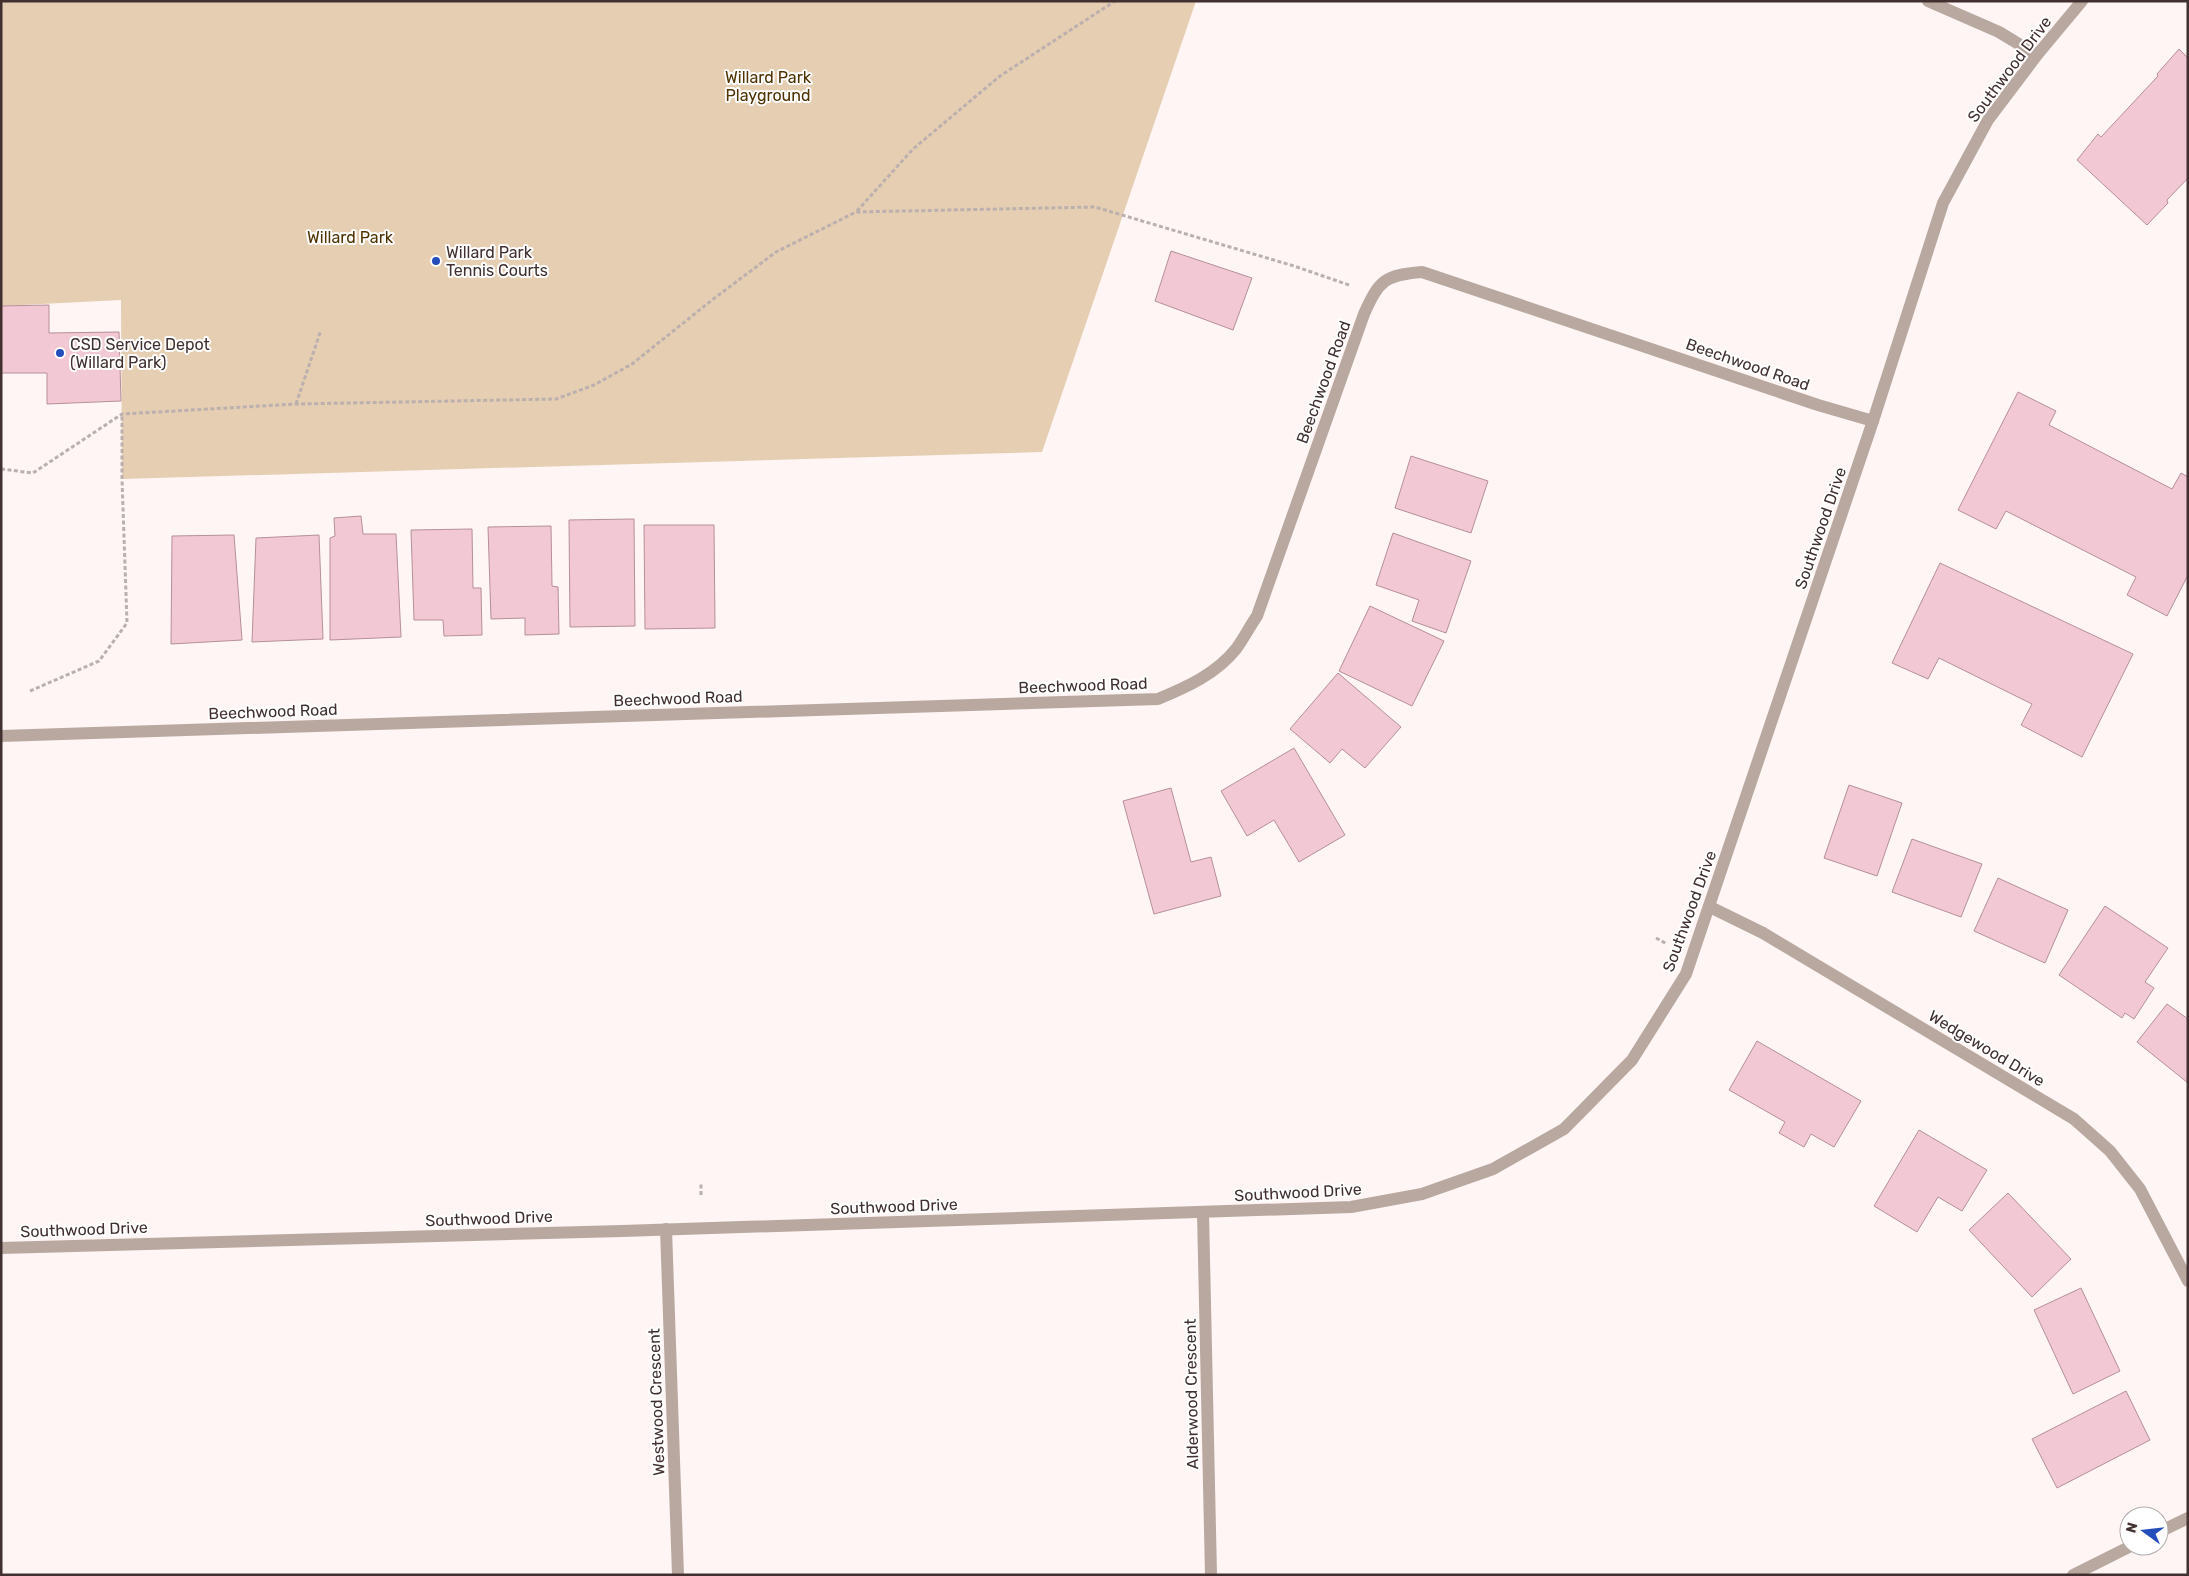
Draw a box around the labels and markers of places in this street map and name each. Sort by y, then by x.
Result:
place label: Willard Park Tennis Courts [446,243,548,280]
marker: Willard Park Tennis Courts [430,255,442,267]
place label: CSD Service Depot (Willard Park) [70,335,210,372]
marker: CSD Service Depot (Willard Park) [54,347,66,359]

